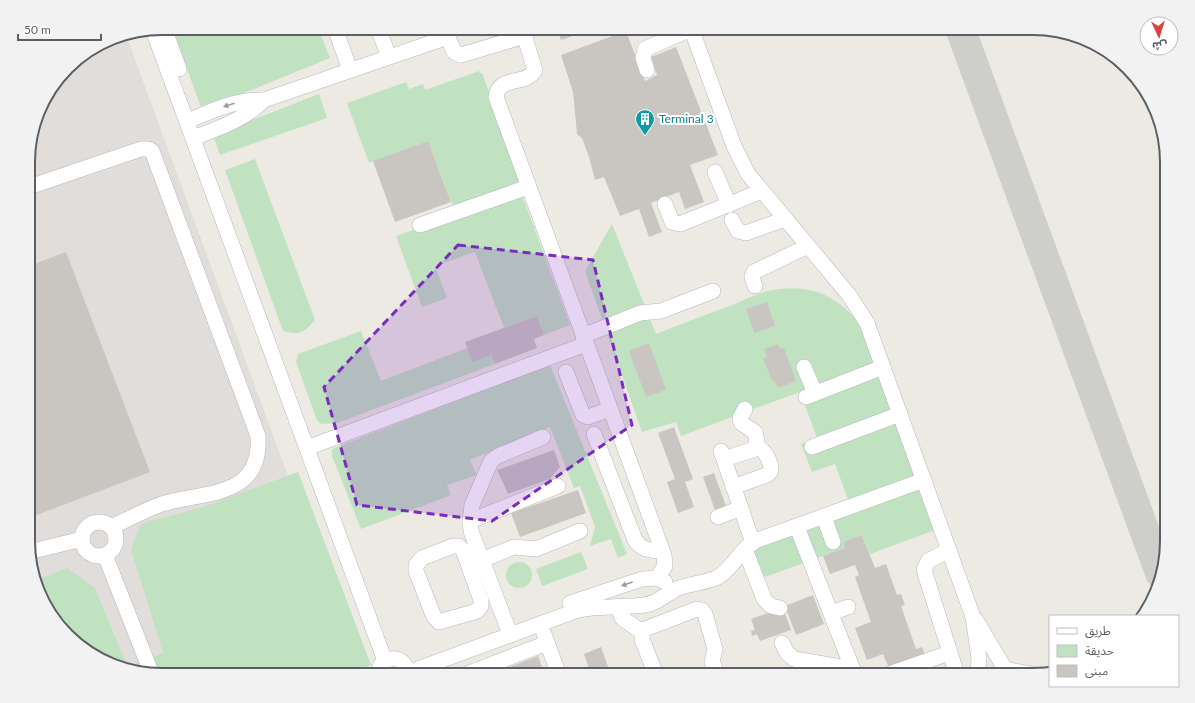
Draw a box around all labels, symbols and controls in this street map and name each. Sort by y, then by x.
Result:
scale bar [18,16,101,42]
north arrow [1139,16,1179,56]
text: 50 m [24,22,51,37]
text: ش [1152,38,1168,53]
one-way arrow [223,102,235,108]
building icon: Terminal 3 [634,108,656,136]
place label: Terminal 3 [659,111,714,126]
one-way arrow [620,581,632,587]
legend [1049,615,1179,687]
text: طريق [1085,623,1111,639]
text: حديقة [1085,643,1114,658]
text: مبنى [1085,663,1108,678]

